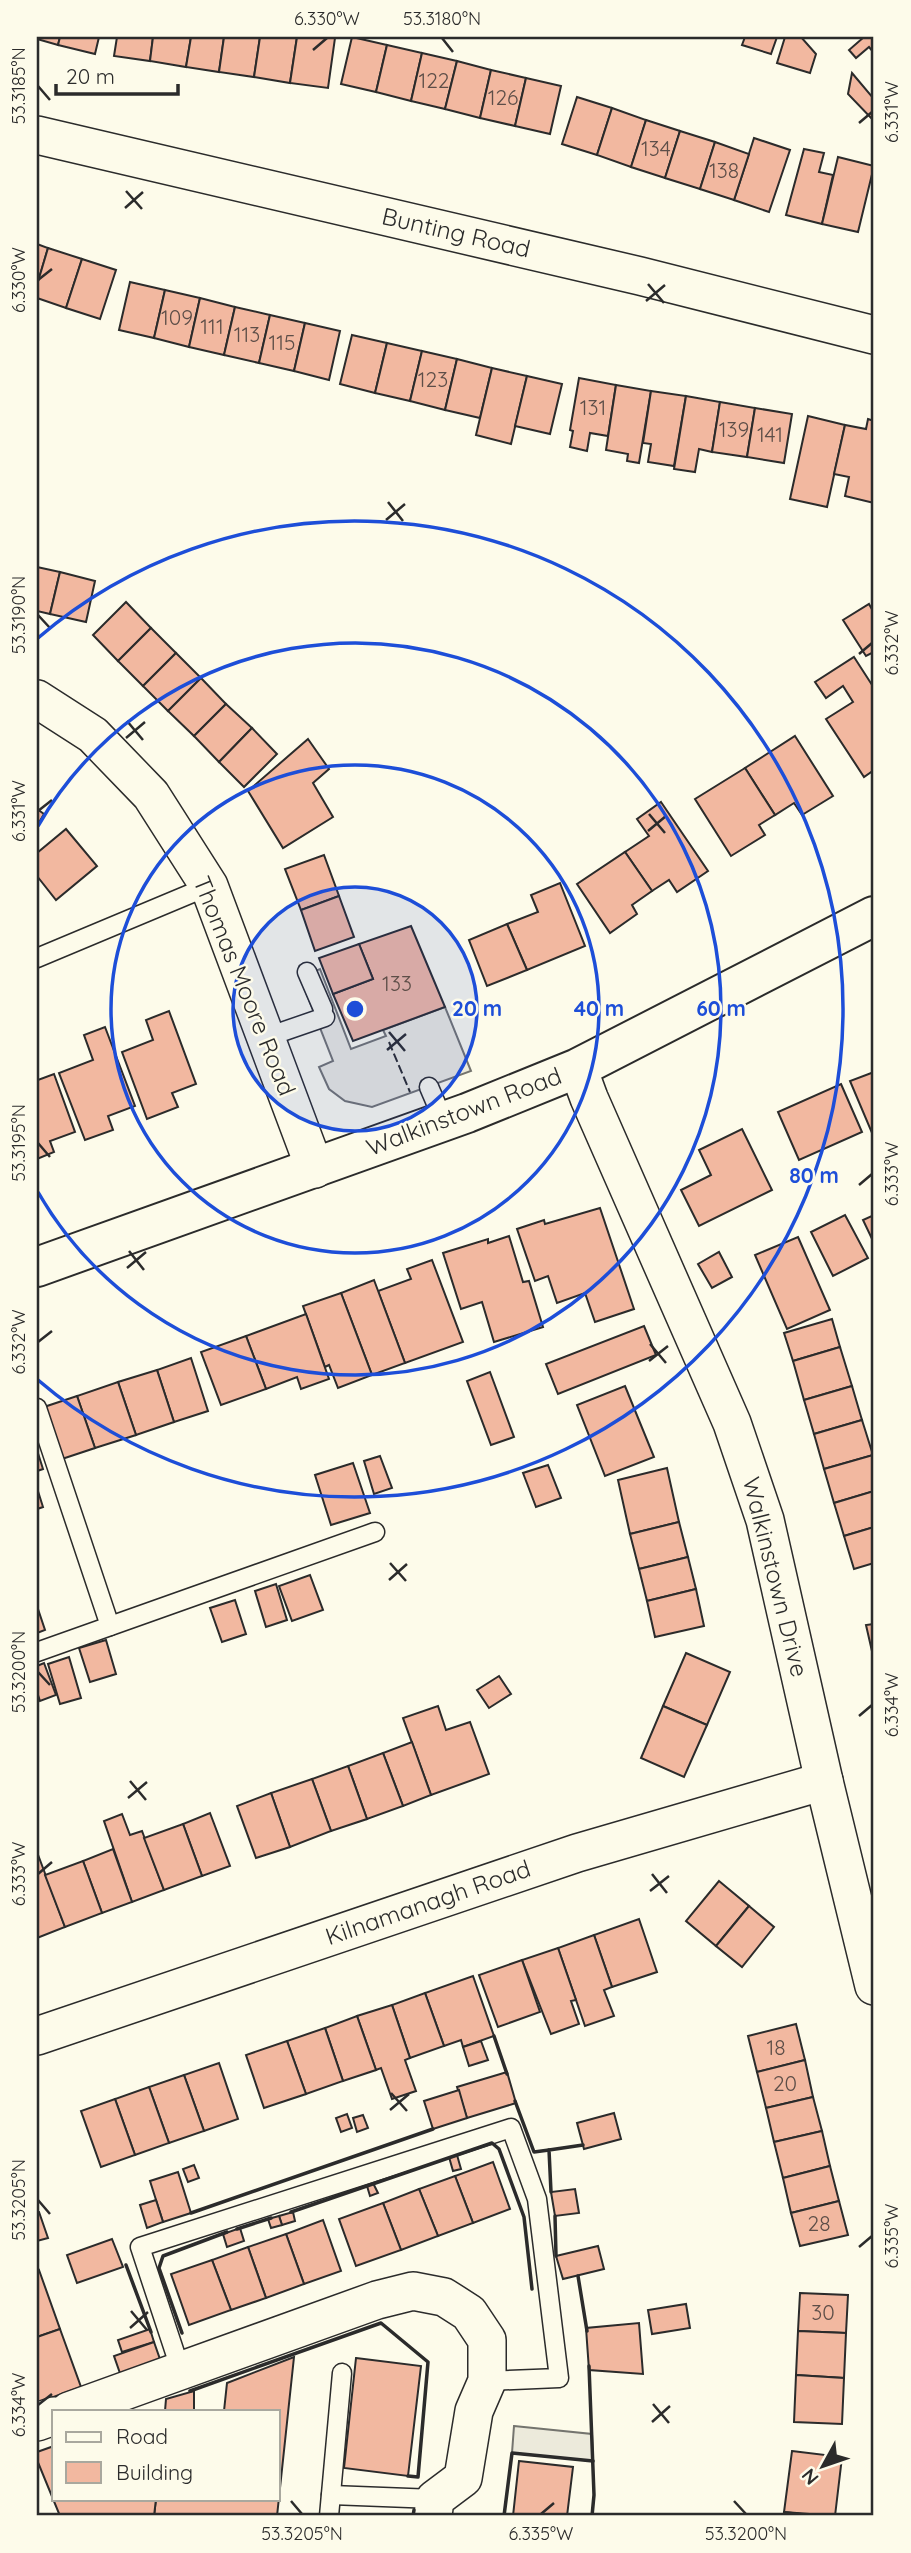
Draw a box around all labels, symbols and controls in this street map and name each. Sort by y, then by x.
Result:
text: 6.330°W [294,7,360,30]
text: 53.3180°N [403,7,481,30]
text: 53.3185°N [7,47,30,125]
scale bar [56,52,178,96]
text: 20 m [66,63,115,89]
house number: 122 [418,67,450,93]
text: 6.331°W [880,81,903,143]
house number: 126 [488,84,518,110]
house number: 134 [641,135,671,161]
house number: 138 [709,157,739,183]
street label: Bunting Road [379,200,533,264]
text: 6.330°W [7,247,30,313]
house number: 109 [161,304,193,330]
house number: 111 [200,313,224,339]
house number: 113 [234,321,260,347]
house number: 115 [269,329,296,355]
house number: 123 [418,366,448,392]
house number: 131 [580,394,606,420]
house number: 139 [719,416,749,442]
house number: 141 [757,421,783,447]
text: 53.3190°N [7,576,30,654]
text: 6.332°W [880,610,903,676]
text: 6.331°W [7,780,30,842]
street label: Thomas Moore Road [187,871,303,1100]
house number: 133 [382,970,412,996]
text: 20 m [452,995,502,1021]
text: 40 m [574,995,624,1021]
text: 60 m [696,995,746,1021]
centre of rings [343,997,367,1021]
street label: Walkinstown Road [362,1060,565,1162]
text: 53.3195°N [7,1104,30,1182]
text: 6.333°W [880,1142,903,1206]
text: 80 m [789,1162,839,1188]
text: 6.332°W [7,1309,30,1375]
street label: Walkinstown Drive [737,1474,815,1680]
text: 53.3200°N [7,1631,30,1713]
text: 6.334°W [880,1673,903,1737]
text: 6.333°W [7,1842,30,1906]
street label: Kilnamanagh Road [321,1853,534,1951]
house number: 18 [766,2034,786,2060]
house number: 20 [773,2070,797,2096]
text: 53.3205°N [7,2159,30,2241]
text: 6.335°W [880,2204,903,2268]
house number: 28 [808,2210,830,2236]
house number: 30 [811,2299,835,2325]
text: 6.334°W [7,2373,30,2437]
legend [52,2410,280,2500]
text: Road [116,2423,168,2449]
north arrow [788,2430,858,2500]
text: Building [116,2459,193,2485]
text: N [796,2464,824,2490]
text: 53.3205°N [261,2522,343,2545]
text: 6.335°W [509,2522,573,2545]
text: 53.3200°N [705,2522,787,2545]

